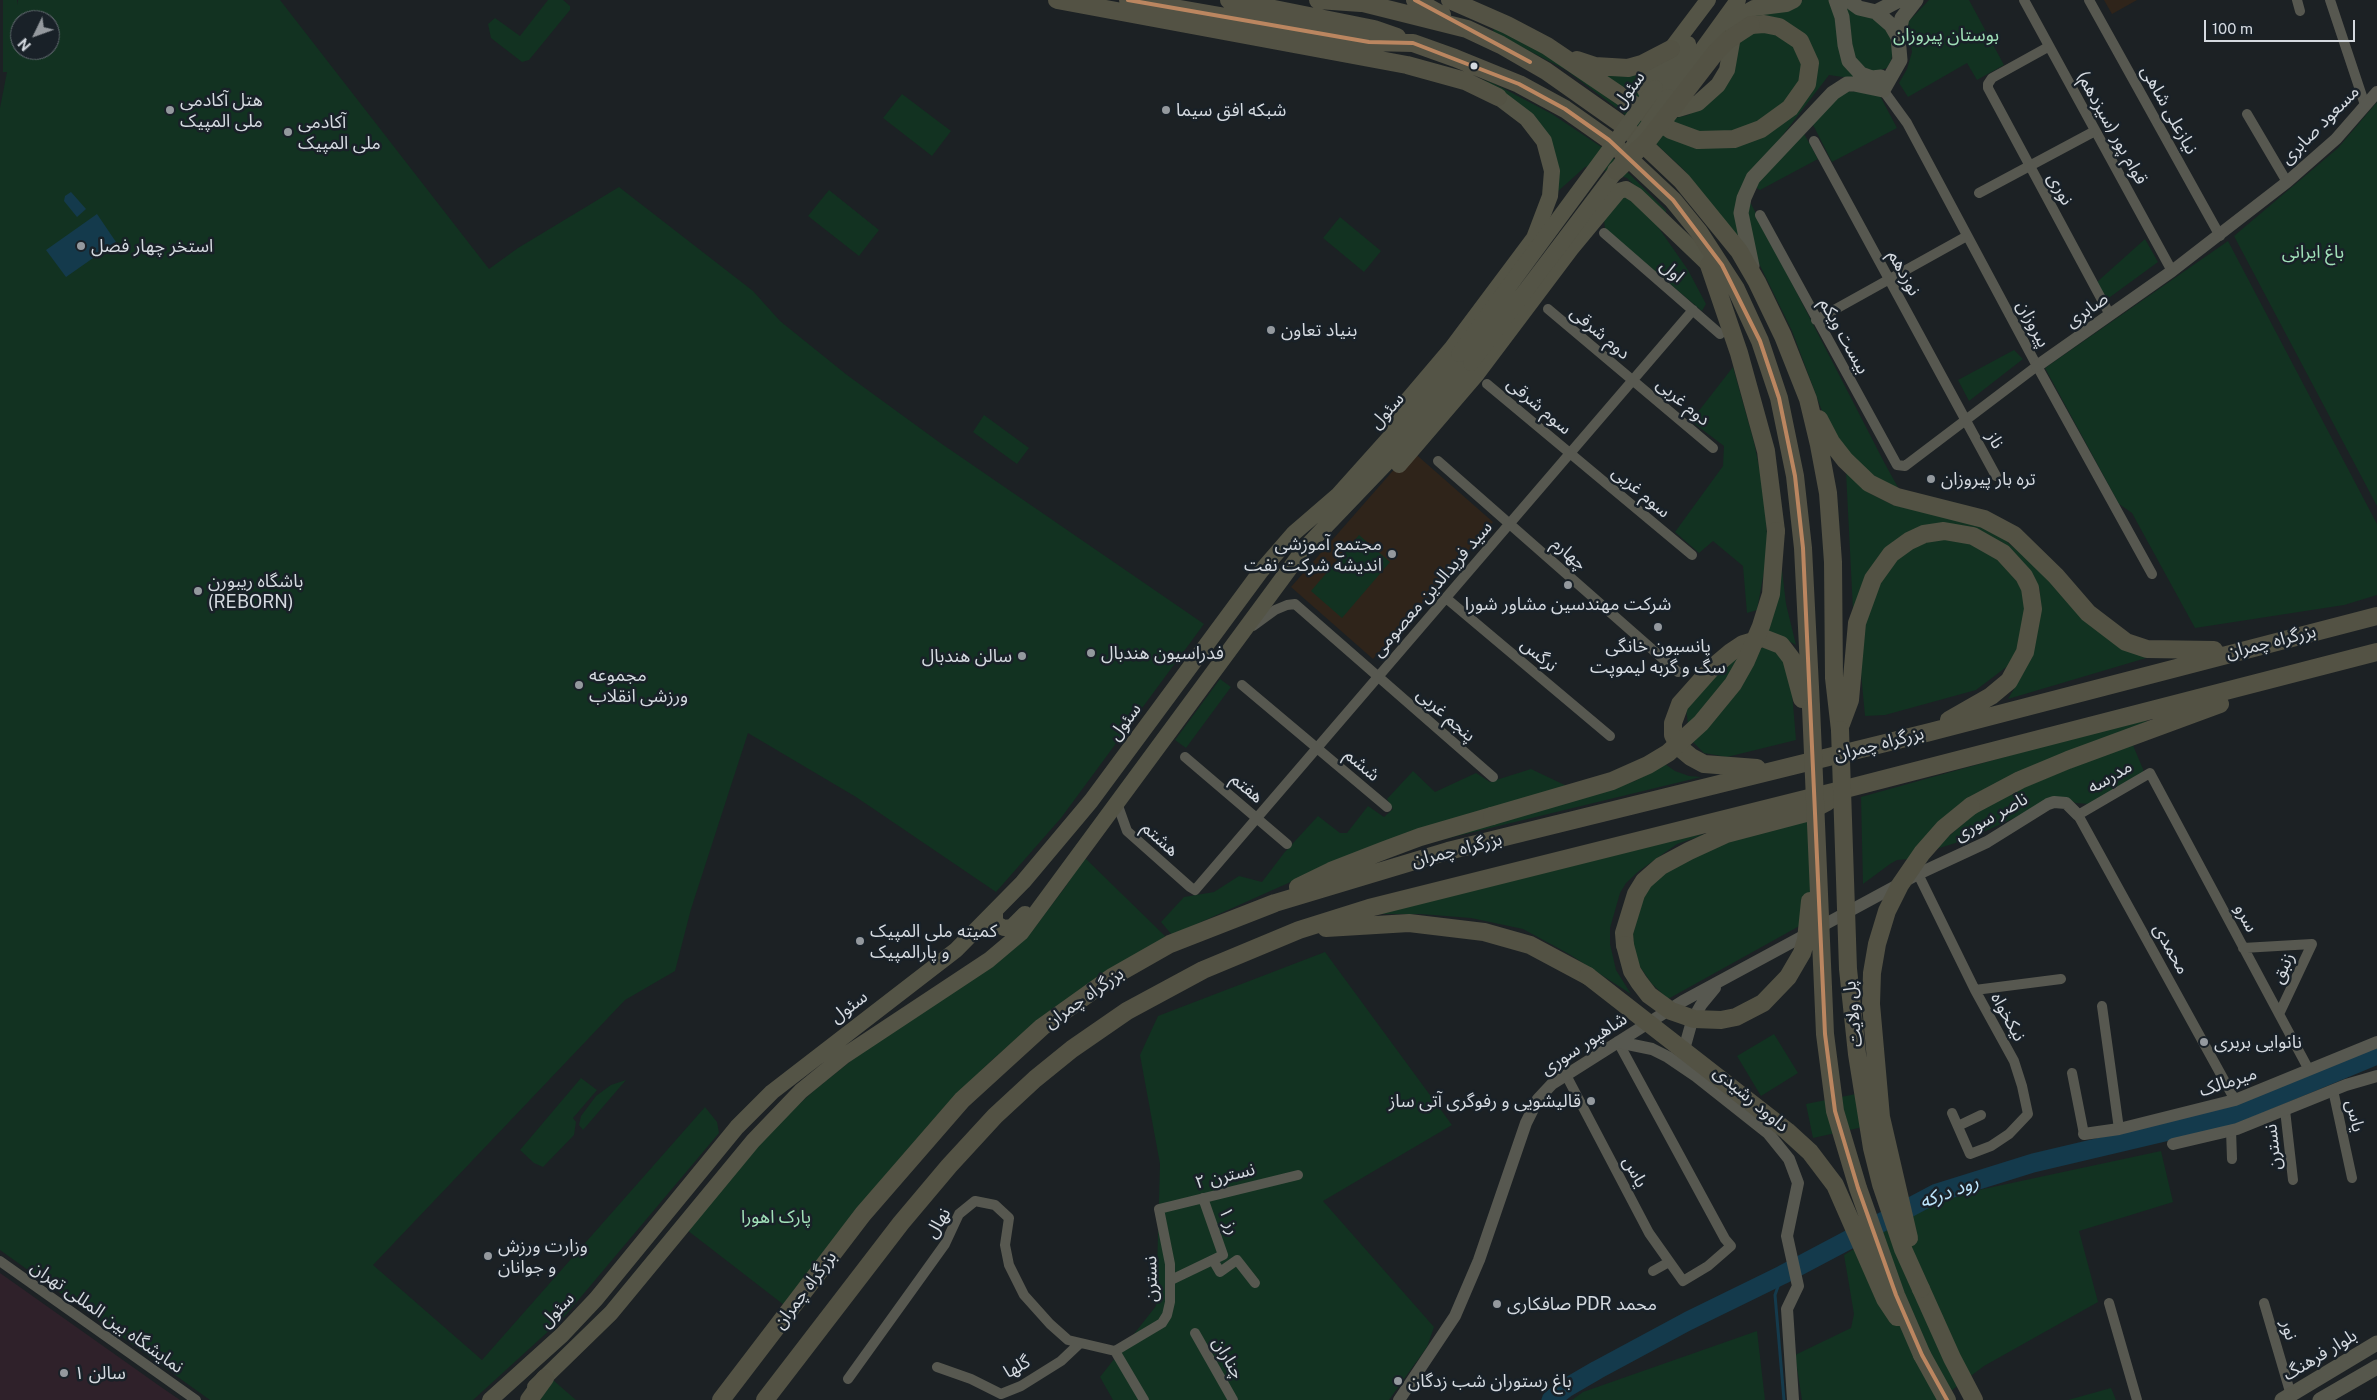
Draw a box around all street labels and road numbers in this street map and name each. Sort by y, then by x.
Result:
street label: نیازعلی شاهی [2136,62,2202,158]
street label: سئول [1608,67,1650,113]
street label: قوام پور (سیزدهم) [2072,68,2152,188]
street label: مسعود صابری [2276,81,2364,169]
street label: نوری [2042,169,2078,209]
street label: نوزدهم [1883,247,1925,299]
street label: اول [1656,255,1688,287]
street label: صابری [2061,288,2113,332]
street label: بیست ویکم [1814,294,1874,378]
street label: پیروزان [2012,297,2054,351]
street label: دوم شرقی [1566,302,1634,364]
street label: سوم شرقی [1502,373,1576,439]
street label: دوم غربی [1652,373,1714,431]
street label: سئول [1365,388,1409,434]
street label: ناز [1982,427,2008,453]
street label: سوم غربی [1607,461,1675,523]
street label: سید فریدالدین معصومی [1367,517,1497,661]
street label: چهارم [1547,533,1591,575]
street label: بزرگراه چمران [2224,620,2318,664]
street label: نرگس [1516,633,1562,677]
street label: پنجم غربی [1412,683,1480,747]
street label: سئول [1104,699,1146,745]
street label: بزرگراه چمران [1832,722,1926,766]
street label: ششم [1340,744,1384,786]
street label: مدرسه [2084,756,2136,798]
street label: هفتم [1226,768,1268,808]
street label: ناصر سوری [1950,788,2032,846]
street label: هشتم [1137,817,1183,861]
street label: بزرگراه چمران [1410,828,1504,872]
street label: سرو [2230,900,2262,936]
street label: محمدی [2148,920,2194,978]
street label: زنبق [2267,949,2299,987]
street label: بزرگراه چمران [1040,963,1128,1033]
street label: پل ولایت [1839,980,1867,1048]
street label: سئول [826,986,872,1028]
street label: نیکخواه [1986,989,2030,1045]
street label: شاهپور سوری [1537,1008,1631,1080]
street label: داوود رشیدی [1709,1061,1793,1137]
street label: میرمالک [2196,1063,2260,1101]
street label: یاس [2341,1098,2369,1134]
street label: نسترن [2260,1123,2286,1171]
street label: یاس [1618,1153,1652,1191]
street label: نسترن ۲ [1193,1158,1257,1194]
street label: نهال [921,1204,955,1242]
street label: رز ۱ [1214,1204,1244,1238]
street label: بزرگراه چمران [769,1247,841,1333]
street label: نمایشگاه بین المللی تهران [26,1256,188,1378]
street label: نسترن [1140,1256,1162,1302]
street label: سئول [535,1288,579,1332]
street label: نور [2276,1317,2302,1343]
street label: بلوار فرهنگ [2279,1324,2361,1386]
street label: چناران [1207,1333,1249,1383]
street label: گلها [1000,1351,1034,1383]

